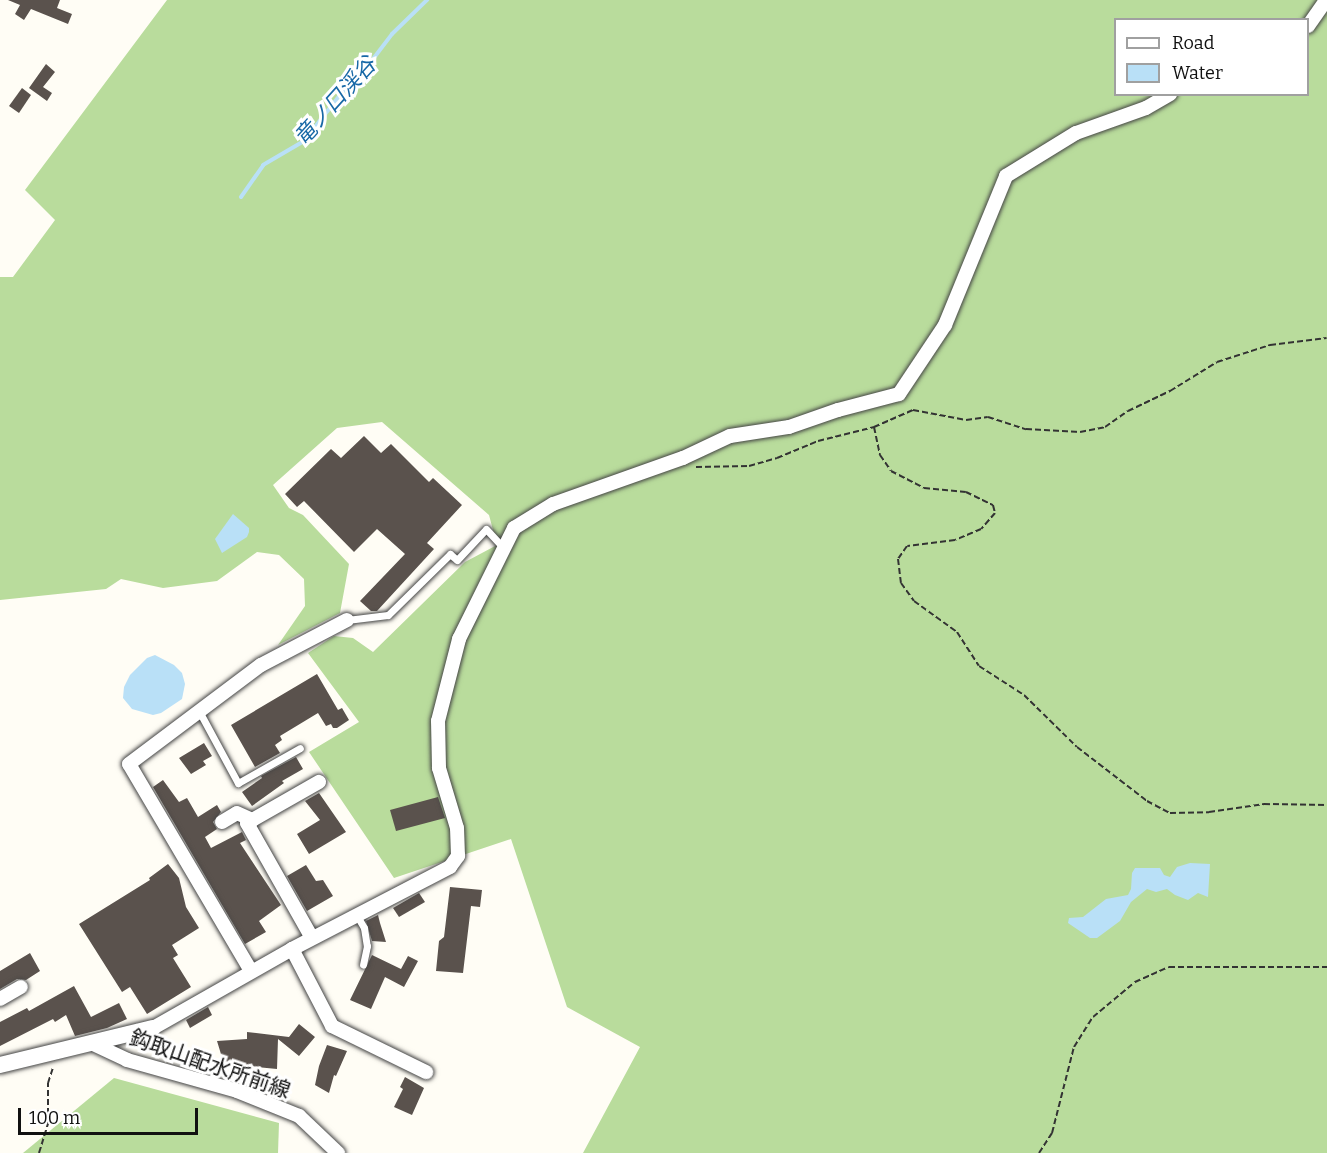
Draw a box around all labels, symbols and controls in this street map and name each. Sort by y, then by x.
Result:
legend [1114,18,1309,96]
text: Road [1172,32,1214,54]
water label: 竜ノ口渓谷 [288,51,382,151]
text: Water [1172,62,1223,84]
street label: 鈎取山配水所前線 [126,1025,294,1103]
scale bar [21,1096,201,1134]
text: 100 m [29,1107,80,1129]

